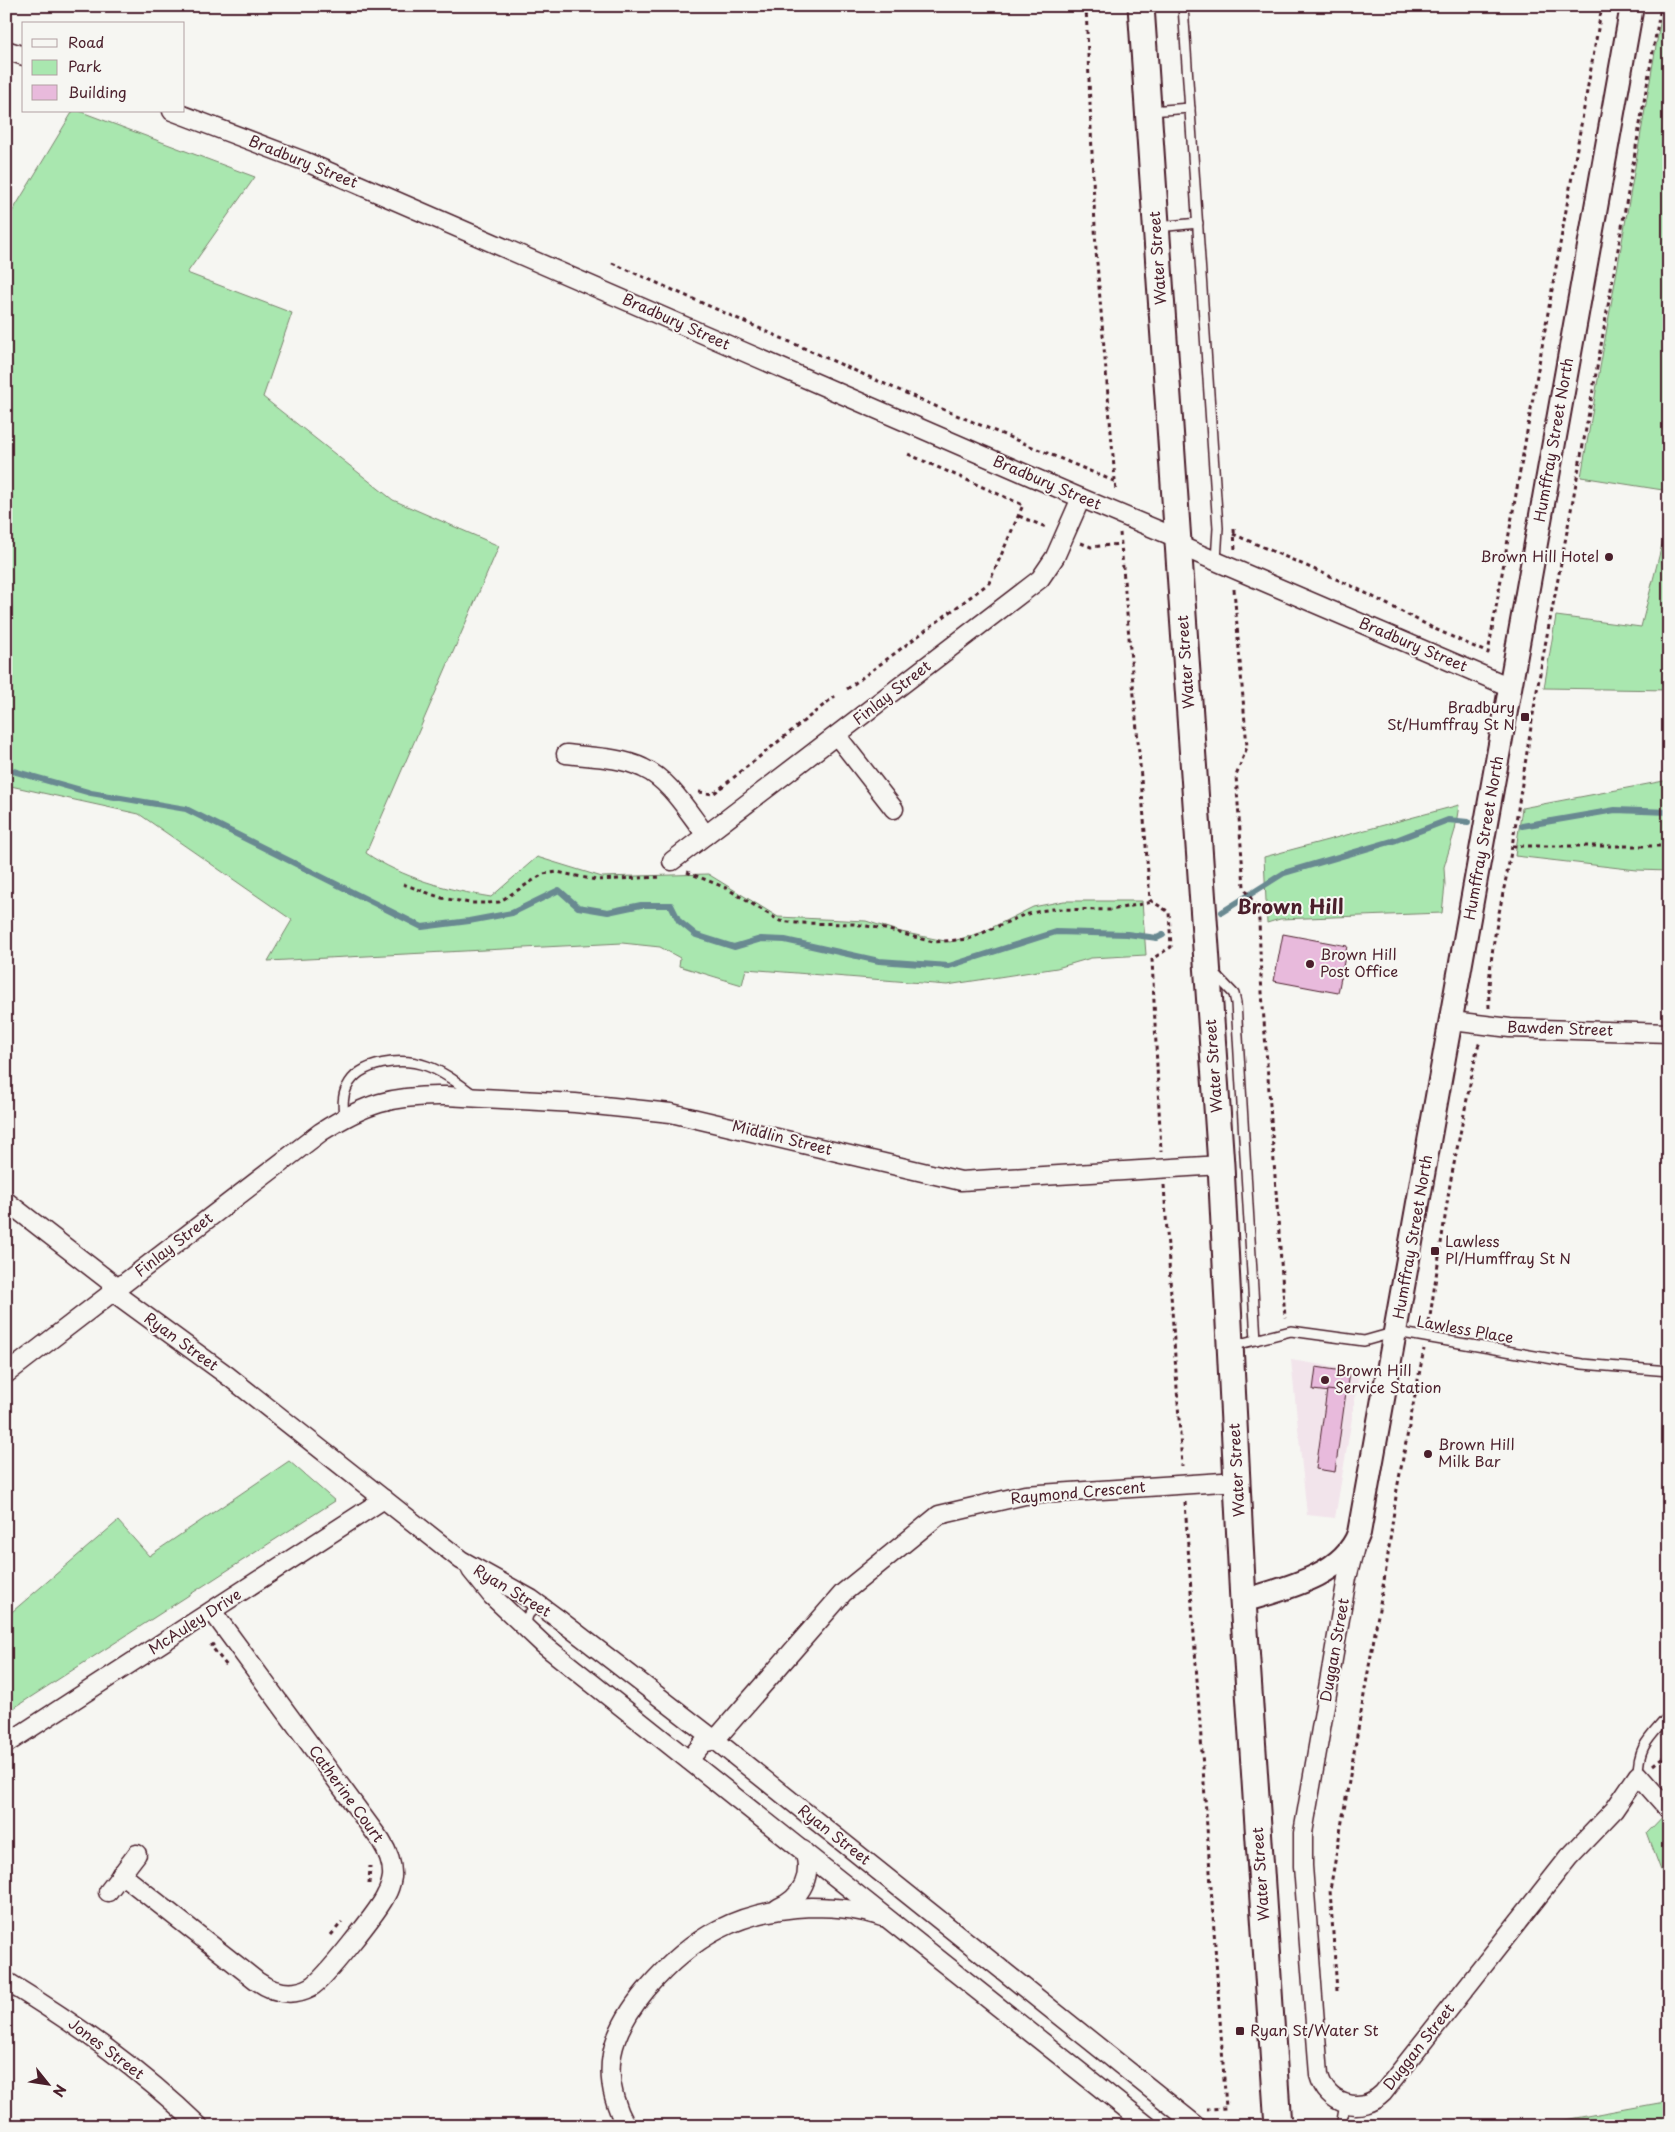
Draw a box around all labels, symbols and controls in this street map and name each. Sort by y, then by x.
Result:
legend [22,22,185,112]
text: Road [68,30,104,53]
text: Park [68,54,102,77]
text: Building [68,80,127,103]
street label: Bradbury Street [246,128,362,193]
street label: Water Street [1142,210,1171,306]
street label: Bradbury Street [619,287,734,355]
street label: Humffray Street North [1527,356,1578,524]
street label: Bradbury Street [990,448,1105,515]
place label: Brown Hill Hotel [1480,544,1599,567]
marker: Brown Hill Hotel [1603,551,1615,563]
street label: Bradbury Street [1356,610,1471,677]
street label: Water Street [1170,614,1199,710]
street label: Finlay Street [847,654,935,730]
place label: Bradbury St/Humffray St N [1387,695,1515,735]
marker: Bradbury St/Humffray St N [1519,711,1531,723]
street label: Humffray Street North [1457,754,1508,922]
district label: Brown Hill [1237,891,1343,921]
place label: Brown Hill Post Office [1320,942,1398,982]
marker: Brown Hill Post Office [1304,958,1316,970]
street label: Bawden Street [1507,1014,1614,1041]
street label: Water Street [1198,1018,1227,1114]
street label: Middlin Street [730,1113,835,1160]
street label: Humffray Street North [1386,1153,1437,1321]
street label: Finlay Street [129,1206,217,1282]
place label: Lawless Pl/Humffray St N [1445,1229,1571,1269]
marker: Lawless Pl/Humffray St N [1429,1245,1441,1257]
street label: Ryan Street [140,1306,224,1376]
street label: Lawless Place [1415,1309,1515,1348]
place label: Brown Hill Service Station [1335,1358,1442,1398]
marker: Brown Hill Service Station [1319,1374,1331,1386]
street label: Water Street [1222,1423,1249,1518]
place label: Brown Hill Milk Bar [1438,1432,1514,1472]
marker: Brown Hill Milk Bar [1422,1448,1434,1460]
street label: Raymond Crescent [1009,1474,1146,1509]
street label: Ryan Street [470,1557,556,1622]
street label: McAuley Drive [143,1582,245,1659]
street label: Duggan Street [1313,1596,1354,1703]
street label: Catherine Court [304,1740,390,1847]
street label: Ryan Street [794,1798,876,1870]
street label: Water Street [1245,1826,1274,1922]
street label: Duggan Street [1377,1998,1459,2094]
street label: Jones Street [64,2011,150,2084]
place label: Ryan St/Water St [1250,2018,1378,2041]
marker: Ryan St/Water St [1234,2025,1246,2037]
north arrow [22,2060,72,2110]
text: N [48,2081,72,2101]

